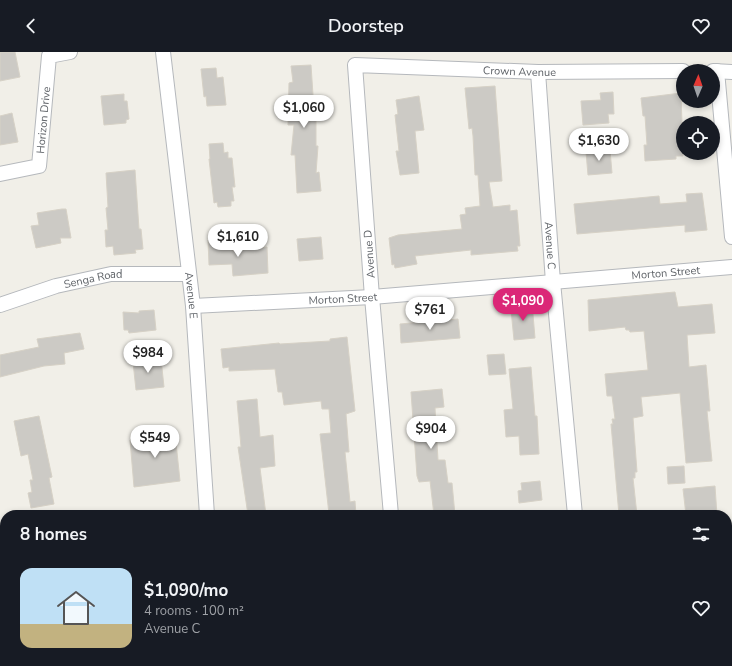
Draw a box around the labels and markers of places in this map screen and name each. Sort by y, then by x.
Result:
pin: $1,060 [271,95,337,129]
pin: $1,630 [566,128,632,162]
pin: $1,610 [205,224,271,258]
pin: $1,090 [490,288,556,322]
pin: $761 [406,297,454,331]
pin: $984 [124,340,172,374]
pin: $904 [407,416,455,450]
pin: $549 [131,425,179,459]

